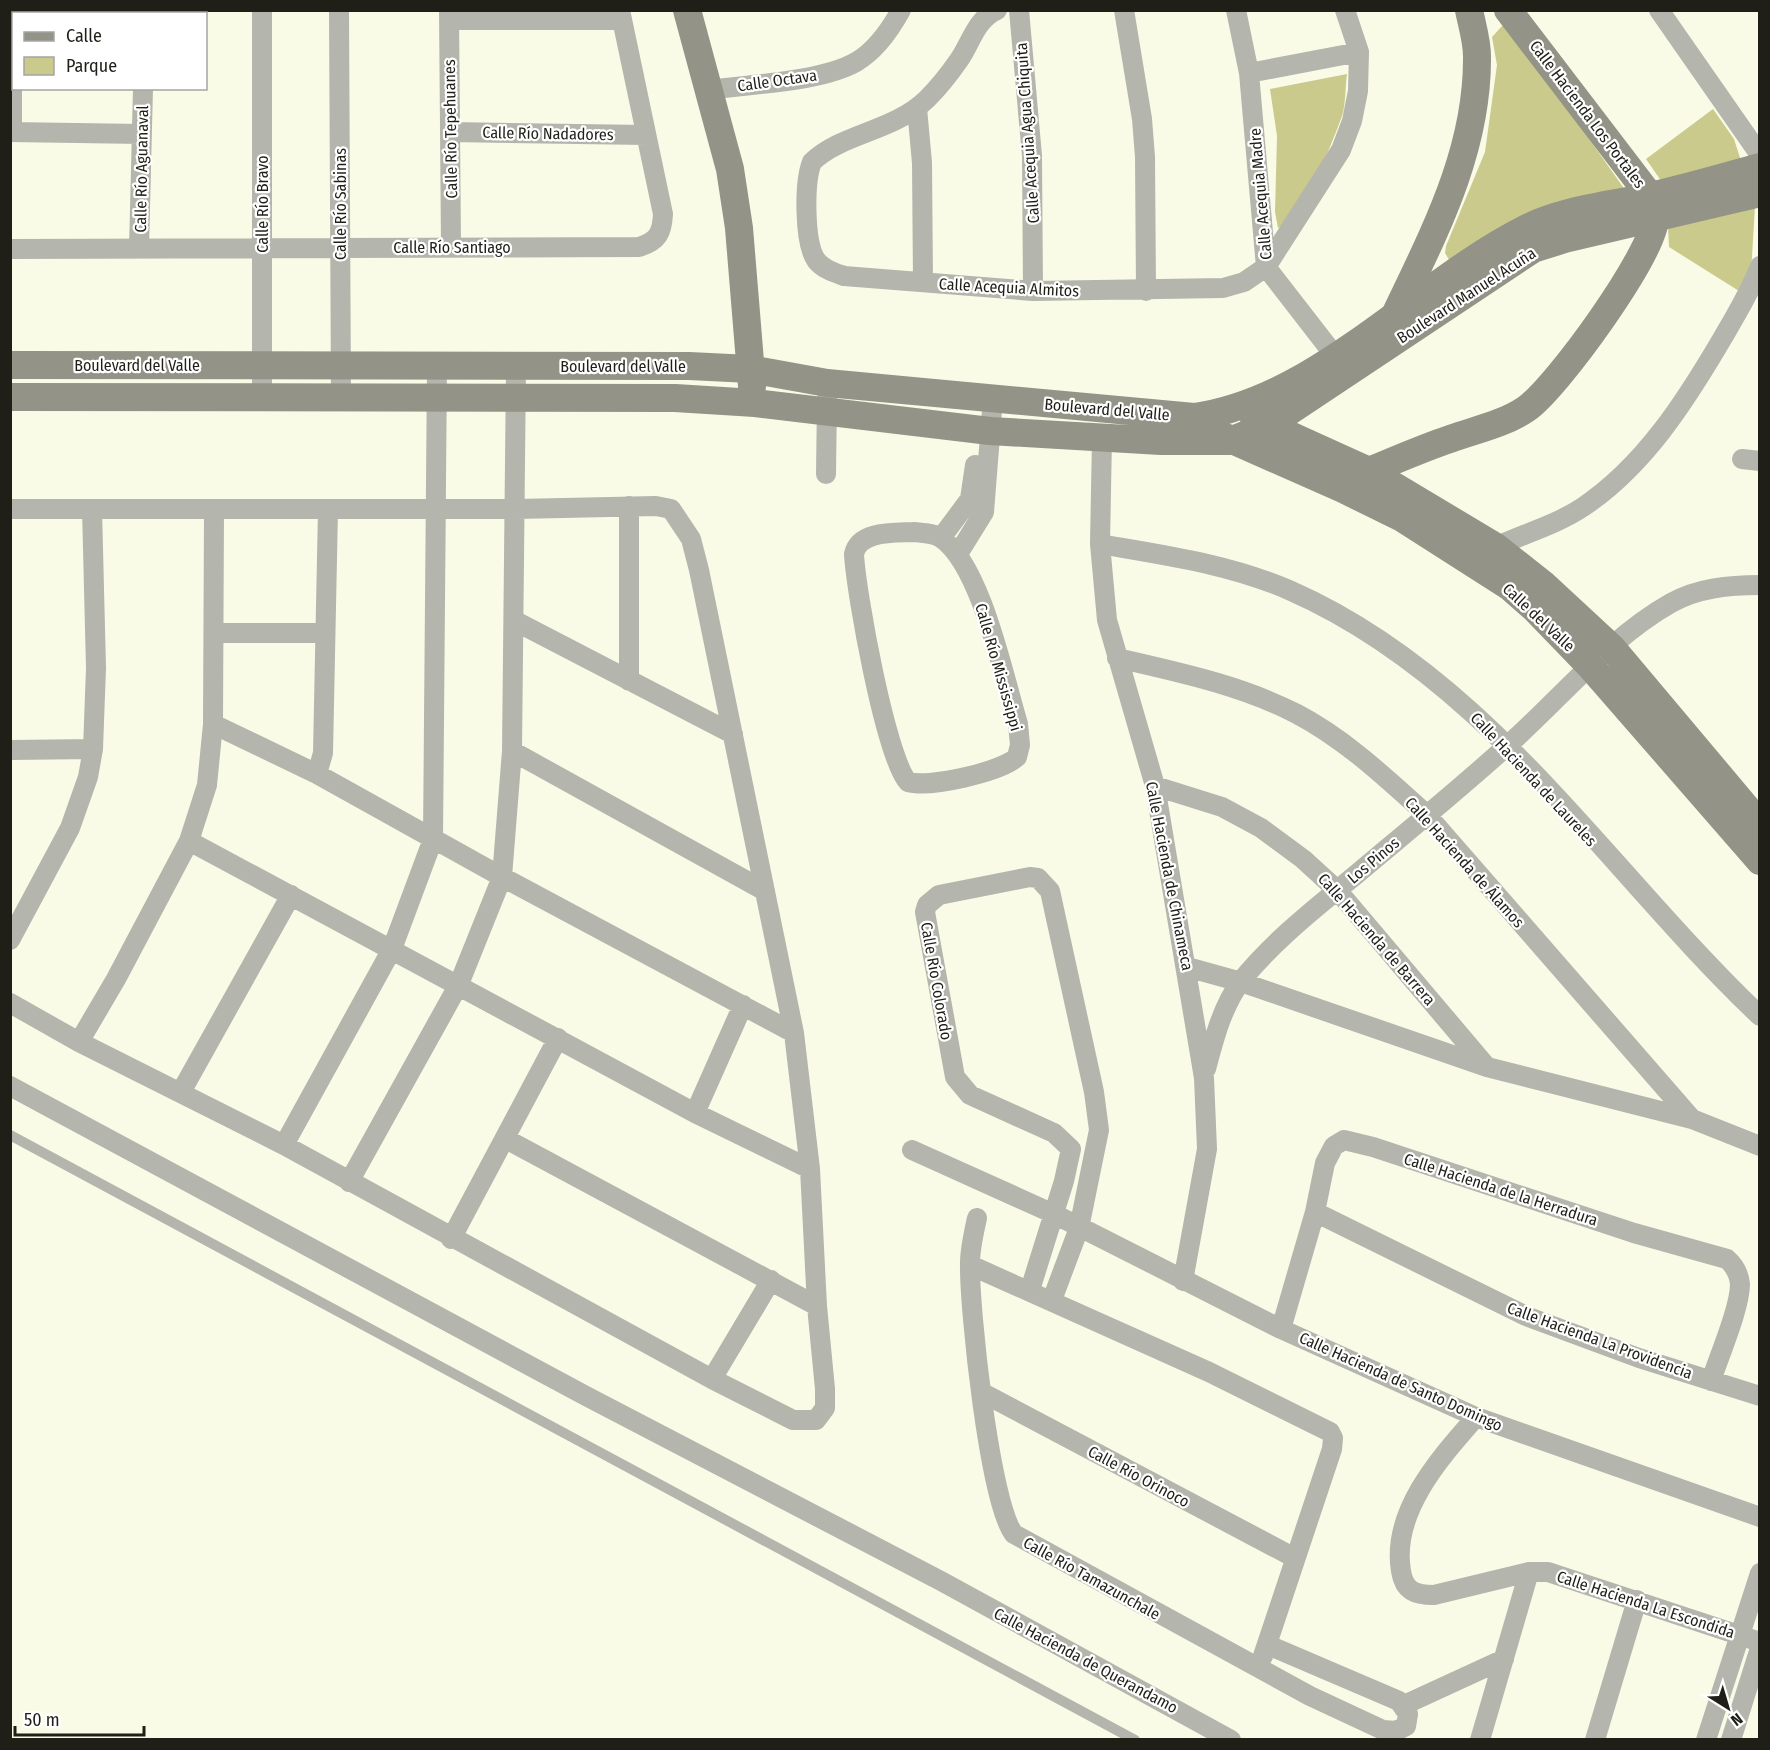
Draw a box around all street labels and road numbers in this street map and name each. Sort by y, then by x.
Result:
street label: Calle Hacienda Los Portales [1526,37,1649,192]
street label: Calle Acequia Agua Chiquita [1012,42,1043,224]
street label: Calle Río Tepehuanes [440,59,461,199]
street label: Calle Octava [736,65,818,95]
street label: Calle Río Aguanaval [131,105,152,233]
street label: Calle Río Nadadores [482,123,614,144]
street label: Calle Acequia Madre [1245,127,1276,261]
street label: Calle Río Sabinas [331,148,350,260]
street label: Calle Río Bravo [253,155,272,253]
street label: Calle Río Santiago [393,238,511,257]
street label: Boulevard Manuel Acuña [1393,243,1539,347]
street label: Calle Acequia Almitos [938,274,1080,301]
street label: Boulevard del Valle [74,356,200,375]
street label: Boulevard del Valle [560,357,686,376]
street label: Boulevard del Valle [1044,395,1170,424]
street label: Calle del Valle [1499,579,1579,656]
street label: Calle Río Mississippi [971,601,1026,733]
street label: Calle Hacienda de Laureles [1467,709,1601,850]
street label: Calle Hacienda de Chinameca [1142,780,1197,972]
street label: Calle Hacienda de Álamos [1401,793,1528,932]
street label: Los Pinos [1344,833,1403,888]
street label: Calle Hacienda de Barrera [1314,869,1439,1009]
street label: Calle Río Colorado [917,921,956,1041]
street label: Calle Hacienda de la Herradura [1402,1149,1600,1230]
street label: Calle Hacienda La Providencia [1505,1298,1695,1383]
street label: Calle Hacienda de Santo Domingo [1296,1328,1505,1435]
street label: Calle Río Orinoco [1085,1442,1193,1511]
street label: Calle Río Tamazunchale [1020,1533,1163,1624]
street label: Calle Hacienda La Escondida [1555,1567,1737,1642]
street label: Calle Hacienda de Querandamo [991,1604,1181,1717]

